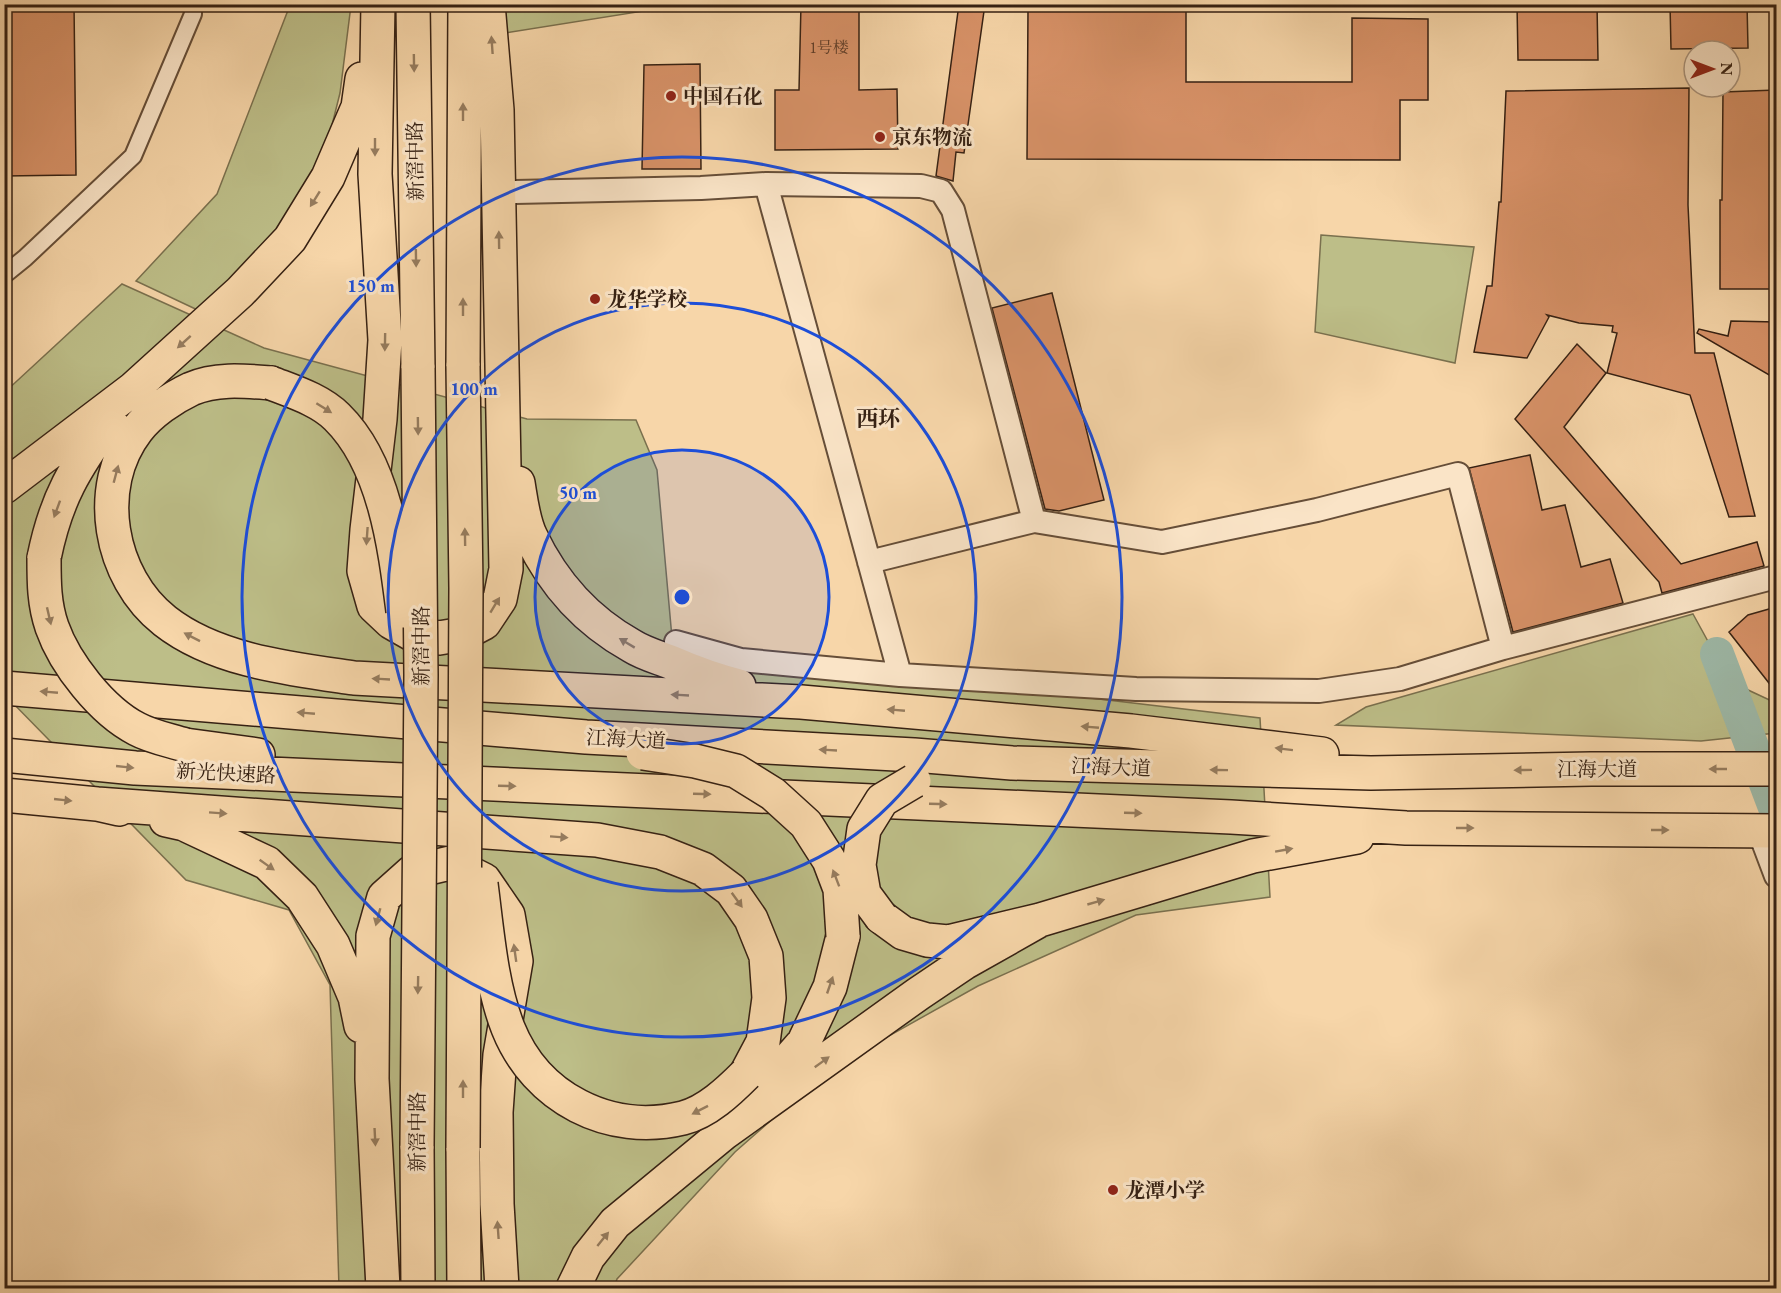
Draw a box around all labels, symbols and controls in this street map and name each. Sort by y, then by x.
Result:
one-way arrow [487,35,496,54]
house number: 1号楼 [809,37,849,58]
north arrow [1682,39,1742,99]
one-way arrow [409,53,419,72]
text: N [1716,63,1737,76]
place label: 中国石化 [683,83,763,109]
marker: 中国石化 [664,89,678,103]
one-way arrow [458,103,468,122]
street label: 新滘中路 [401,121,429,201]
place label: 京东物流 [892,124,972,150]
marker: 京东物流 [873,130,887,144]
one-way arrow [370,137,380,156]
one-way arrow [309,191,320,207]
one-way arrow [494,230,504,249]
one-way arrow [411,248,421,267]
text: 150 m [347,274,395,297]
place label: 龙华学校 [607,286,687,312]
marker: 龙华学校 [588,292,602,306]
one-way arrow [458,298,468,317]
one-way arrow [380,332,390,351]
one-way arrow [177,335,192,348]
text: 100 m [450,377,498,400]
one-way arrow [316,402,332,413]
district label: 西环 [856,404,900,433]
one-way arrow [414,417,423,436]
one-way arrow [112,465,122,484]
text: 50 m [559,481,597,504]
one-way arrow [51,500,61,518]
one-way arrow [362,526,371,545]
one-way arrow [460,528,470,547]
centre of rings [672,587,692,607]
one-way arrow [490,597,501,613]
street label: 新滘中路 [408,606,434,686]
one-way arrow [45,607,54,626]
one-way arrow [183,632,200,642]
one-way arrow [619,637,635,648]
one-way arrow [371,674,390,683]
one-way arrow [39,687,58,697]
one-way arrow [671,690,690,700]
one-way arrow [886,705,905,715]
one-way arrow [296,709,315,718]
one-way arrow [1080,722,1099,732]
street label: 江海大道 [585,724,667,754]
one-way arrow [1274,744,1293,754]
one-way arrow [818,745,837,755]
street label: 江海大道 [1071,753,1151,781]
street label: 江海大道 [1557,756,1637,782]
street label: 新光快速路 [175,757,277,789]
one-way arrow [116,762,135,772]
one-way arrow [1708,764,1727,774]
one-way arrow [1210,765,1229,775]
one-way arrow [1514,765,1533,775]
one-way arrow [497,781,516,790]
one-way arrow [692,790,711,799]
one-way arrow [53,796,72,805]
one-way arrow [929,800,948,809]
one-way arrow [209,808,228,817]
one-way arrow [1124,808,1143,817]
one-way arrow [1455,823,1474,833]
one-way arrow [1650,825,1669,835]
one-way arrow [550,832,569,842]
one-way arrow [1274,845,1293,854]
one-way arrow [258,859,274,871]
one-way arrow [831,869,840,887]
one-way arrow [731,892,743,907]
one-way arrow [1087,897,1105,906]
one-way arrow [373,908,383,926]
one-way arrow [510,943,519,962]
one-way arrow [413,976,423,995]
one-way arrow [826,976,835,994]
one-way arrow [815,1057,830,1069]
one-way arrow [458,1080,468,1099]
street label: 新滘中路 [404,1092,430,1172]
one-way arrow [691,1105,708,1115]
one-way arrow [370,1128,379,1147]
place label: 龙潭小学 [1125,1177,1205,1203]
marker: 龙潭小学 [1106,1183,1120,1197]
one-way arrow [494,1221,503,1240]
one-way arrow [596,1231,609,1247]

